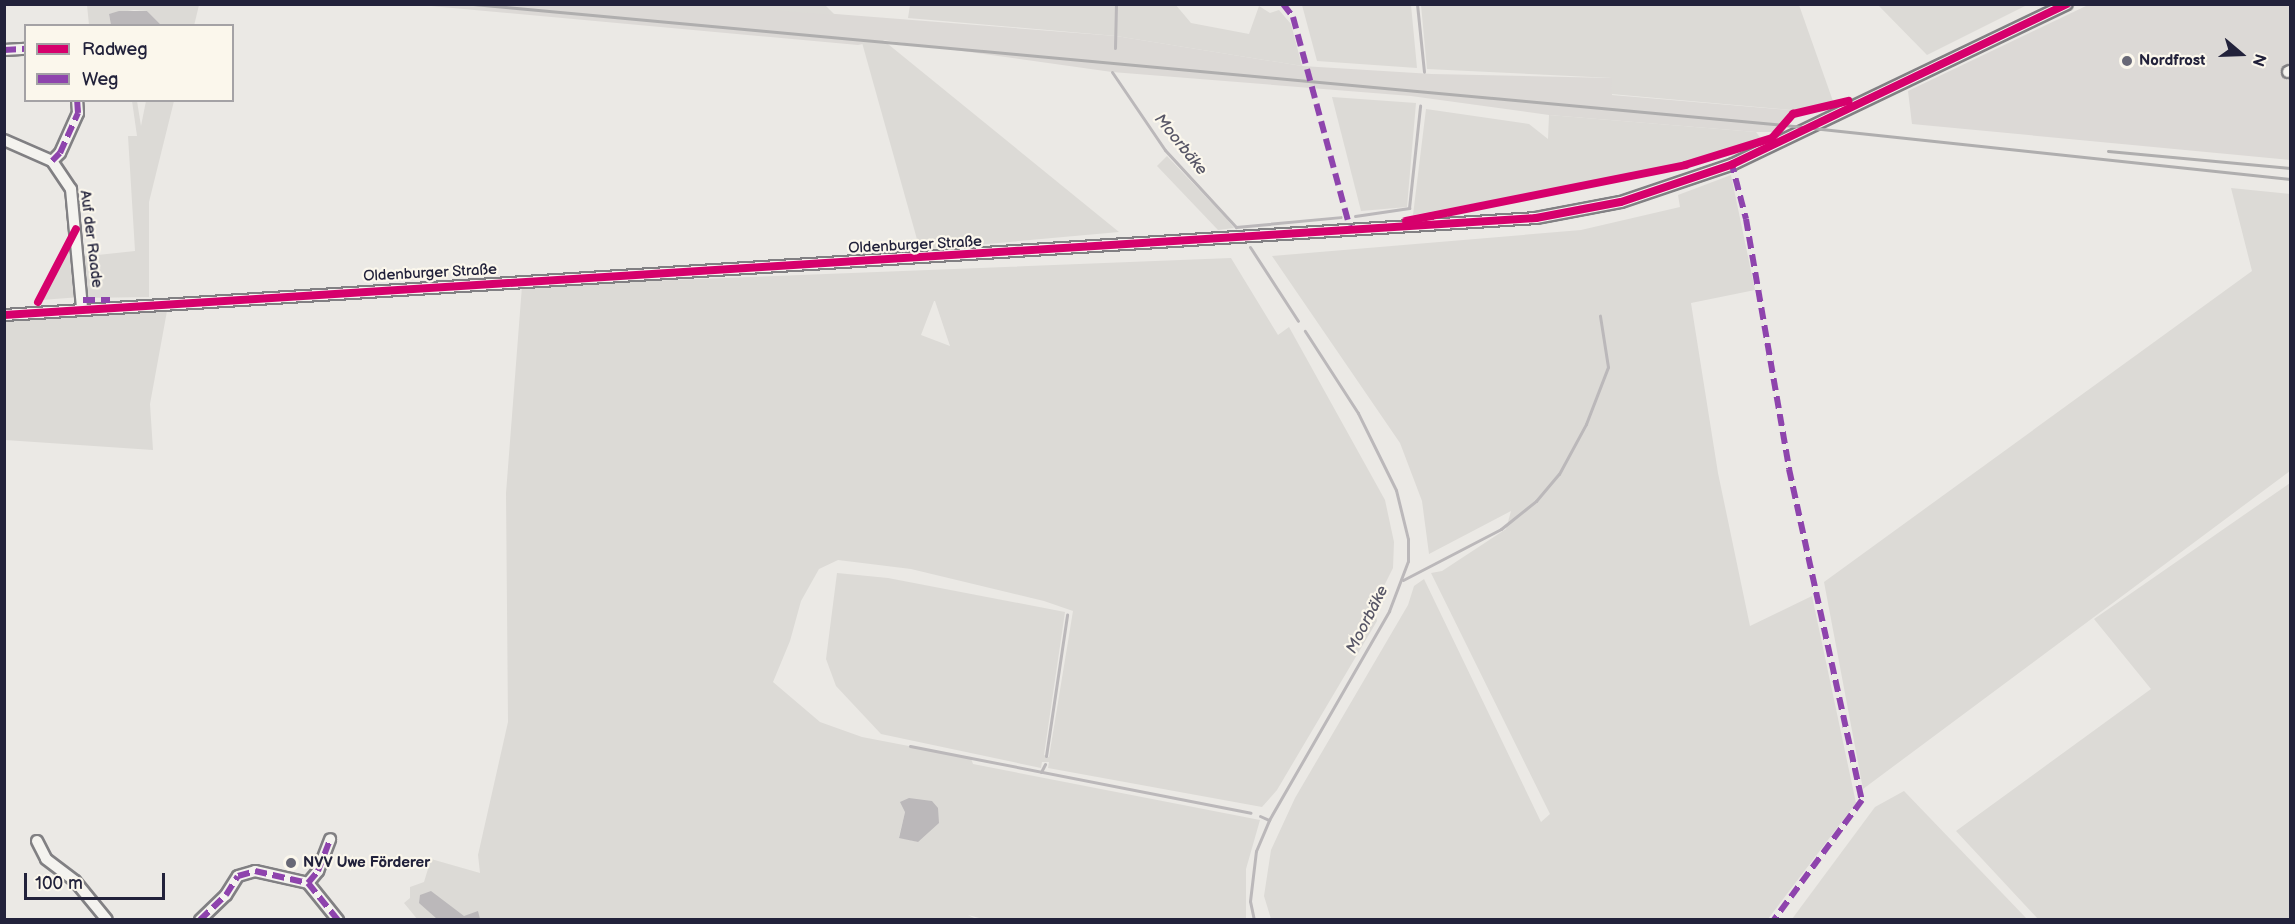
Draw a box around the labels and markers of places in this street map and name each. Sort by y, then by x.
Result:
place label: Nordfrost [2139,52,2205,70]
marker: Nordfrost [2120,54,2134,68]
place label: NVV Uwe Förderer [303,854,430,872]
marker: NVV Uwe Förderer [284,856,298,870]

